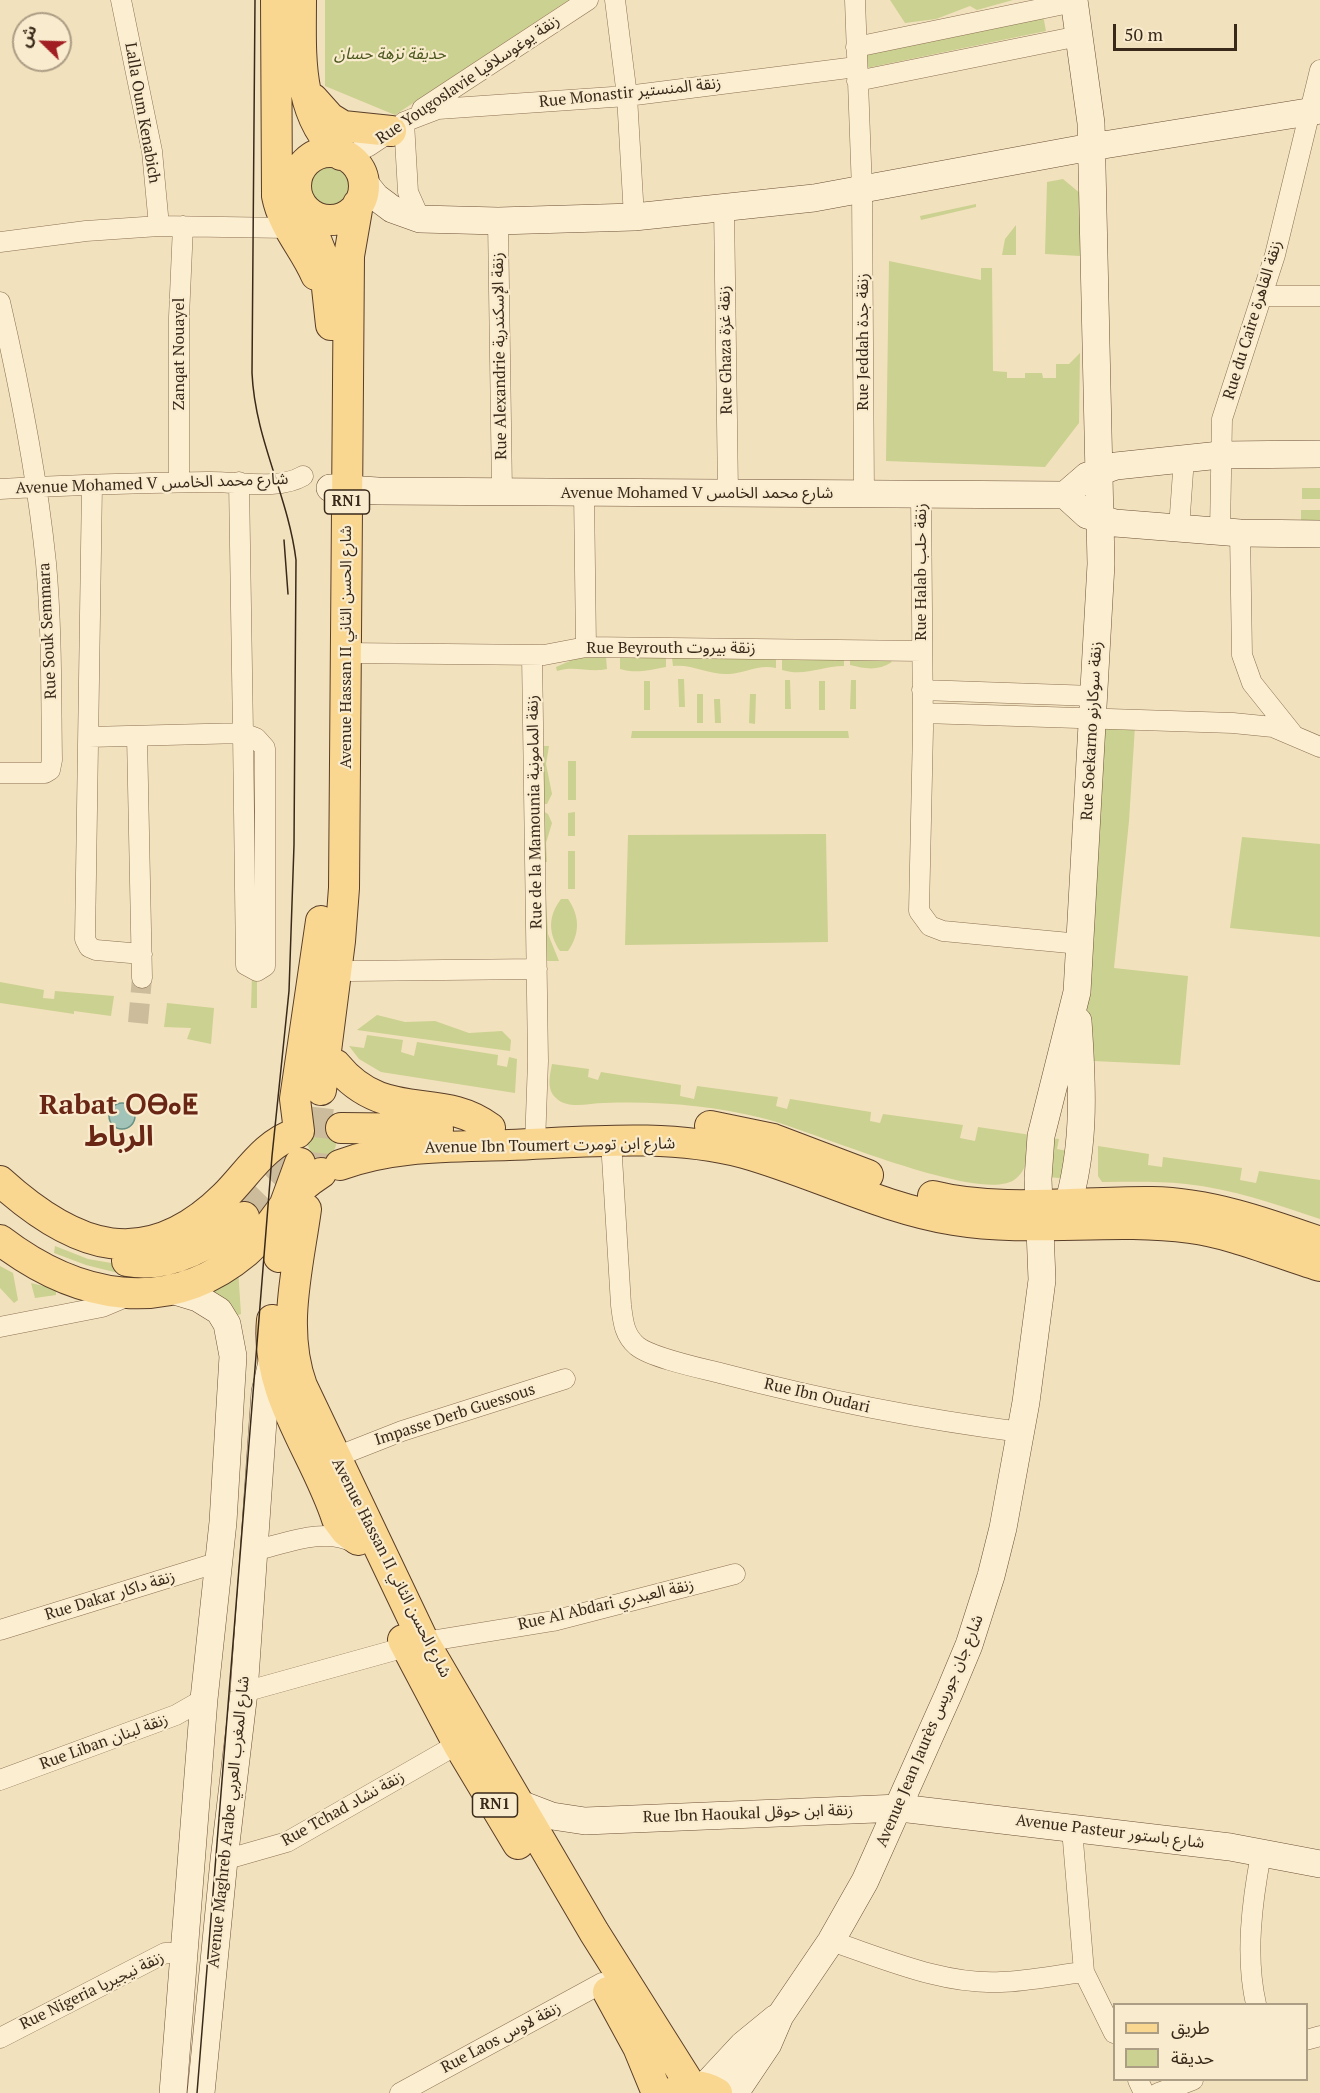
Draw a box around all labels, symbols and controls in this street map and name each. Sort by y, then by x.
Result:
street label: Rue Yougoslavie زنقة يوغوسلافيا [373,11,563,149]
north arrow [12,12,72,72]
scale bar [1116,12,1240,50]
text: ش [13,21,42,50]
text: 50 m [1124,22,1163,46]
street label: Lalla Oum Kenabich [120,41,164,185]
park label: حديقة نزهة حسان [334,44,446,64]
street label: Rue Monastir زنقة المنستير [538,74,722,112]
street label: Rue du Caire زنقة القاهرة [1220,238,1286,402]
street label: Rue Alexandrie زنقة الإسكندرية [489,252,511,460]
street label: Rue Jeddah زنقة جدة [853,273,873,411]
street label: Rue Ghaza زنقة غزة [715,285,737,415]
street label: Zanqat Nouayel [169,298,189,410]
street label: Avenue Mohamed V شارع محمد الخامس [15,470,289,498]
street label: Avenue Mohamed V شارع محمد الخامس [561,483,833,503]
road number: RN1 [324,490,370,514]
street label: Rue Halab زنقة حلب [911,503,931,641]
street label: Avenue Hassan II شارع الحسن الثاني [336,525,356,769]
street label: Rue Souk Semmara [35,562,61,700]
street label: Rue Beyrouth زنقة بيروت [586,638,756,658]
street label: Rue Soekarno زنقة سوكارنو [1078,641,1106,821]
street label: Rue de la Mamounia زنقة المامونية [523,695,547,929]
district label: Rabat ⵔⴱⴰⵟ الرباط [39,1089,199,1155]
street label: Avenue Ibn Toumert شارع ابن تومرت [425,1134,675,1158]
street label: Rue Ibn Oudari [762,1374,872,1418]
street label: Impasse Derb Guessous [372,1380,538,1450]
street label: Avenue Hassan II شارع الحسن الثاني [327,1455,455,1681]
street label: Rue Dakar زنقة داكار [43,1567,177,1625]
street label: Rue Al Abdari زنقة العبدري [516,1575,696,1635]
street label: Avenue Jean Jaurès شارع جان جوريس [872,1612,988,1850]
street label: Avenue Maghreb Arabe شارع المغرب العربي [204,1675,254,1969]
street label: Rue Liban زنقة لبنان [37,1710,171,1774]
street label: Rue Tchad زنقة نشاد [278,1767,408,1851]
road number: RN1 [472,1793,518,1817]
street label: Rue Ibn Haoukal زنقة ابن حوقل [642,1801,854,1827]
street label: Avenue Pasteur شارع باستور [1015,1811,1205,1853]
street label: Rue Nigeria زنقة نيجيريا [17,1948,167,2034]
street label: Rue Laos زنقة لاوس [438,1998,564,2078]
legend [1113,2003,1308,2081]
text: طريق [1171,2015,1210,2039]
text: حديقة [1171,2045,1214,2069]

